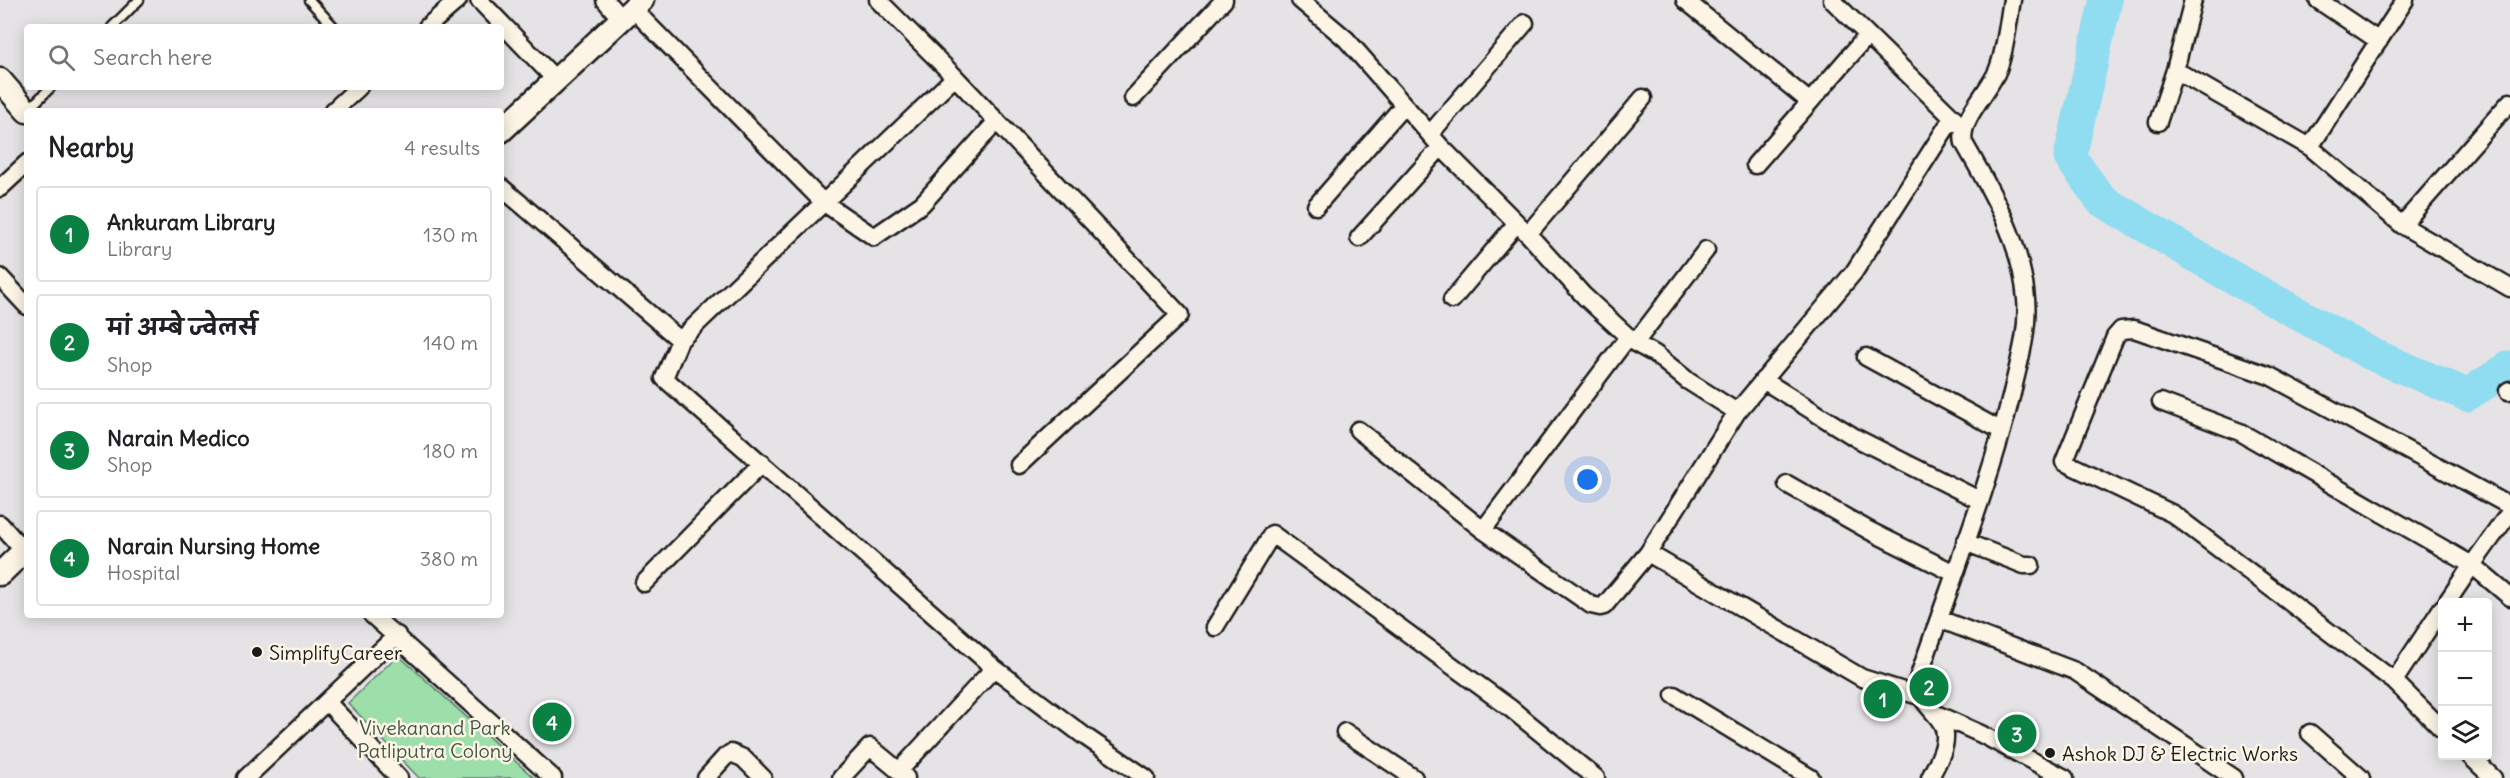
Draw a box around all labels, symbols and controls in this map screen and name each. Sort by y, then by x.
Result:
search box [24,24,504,90]
icon: search [45,41,78,74]
text: Search here [93,43,212,71]
text: Nearby [48,131,134,164]
text: 4 results [404,135,480,160]
text: Ankuram Library [107,208,276,236]
text: 1 [66,222,73,247]
text: 130 m [423,222,478,247]
text: Library [107,236,172,261]
text: मां अम्बे ज्वेलर्स [107,313,258,341]
text: 2 [64,330,75,355]
text: 140 m [423,330,478,355]
text: Shop [107,352,152,377]
text: Narain Medico [107,424,250,452]
text: 3 [64,438,75,463]
text: 180 m [423,438,478,463]
text: Shop [107,452,152,477]
your location [1573,465,1602,494]
text: Narain Nursing Home [107,532,320,560]
text: 4 [64,546,75,571]
text: 380 m [420,546,478,571]
text: Hospital [107,560,180,585]
map controls [2438,598,2492,760]
button: + [2438,598,2492,652]
place label: SimplifyCareer [269,640,402,665]
marker: SimplifyCareer [250,645,264,659]
button: − [2438,652,2492,706]
pin: 2 [1910,664,1948,710]
pin: 1 [1864,676,1902,722]
pin: 4 [532,700,572,744]
button: layers [2438,706,2492,760]
pin: 3 [1998,712,2036,756]
park label: Vivekanand Park Patliputra Colony [357,715,513,763]
place label: Ashok DJ & Electric Works [2062,741,2298,766]
marker: Ashok DJ & Electric Works [2043,746,2057,760]

